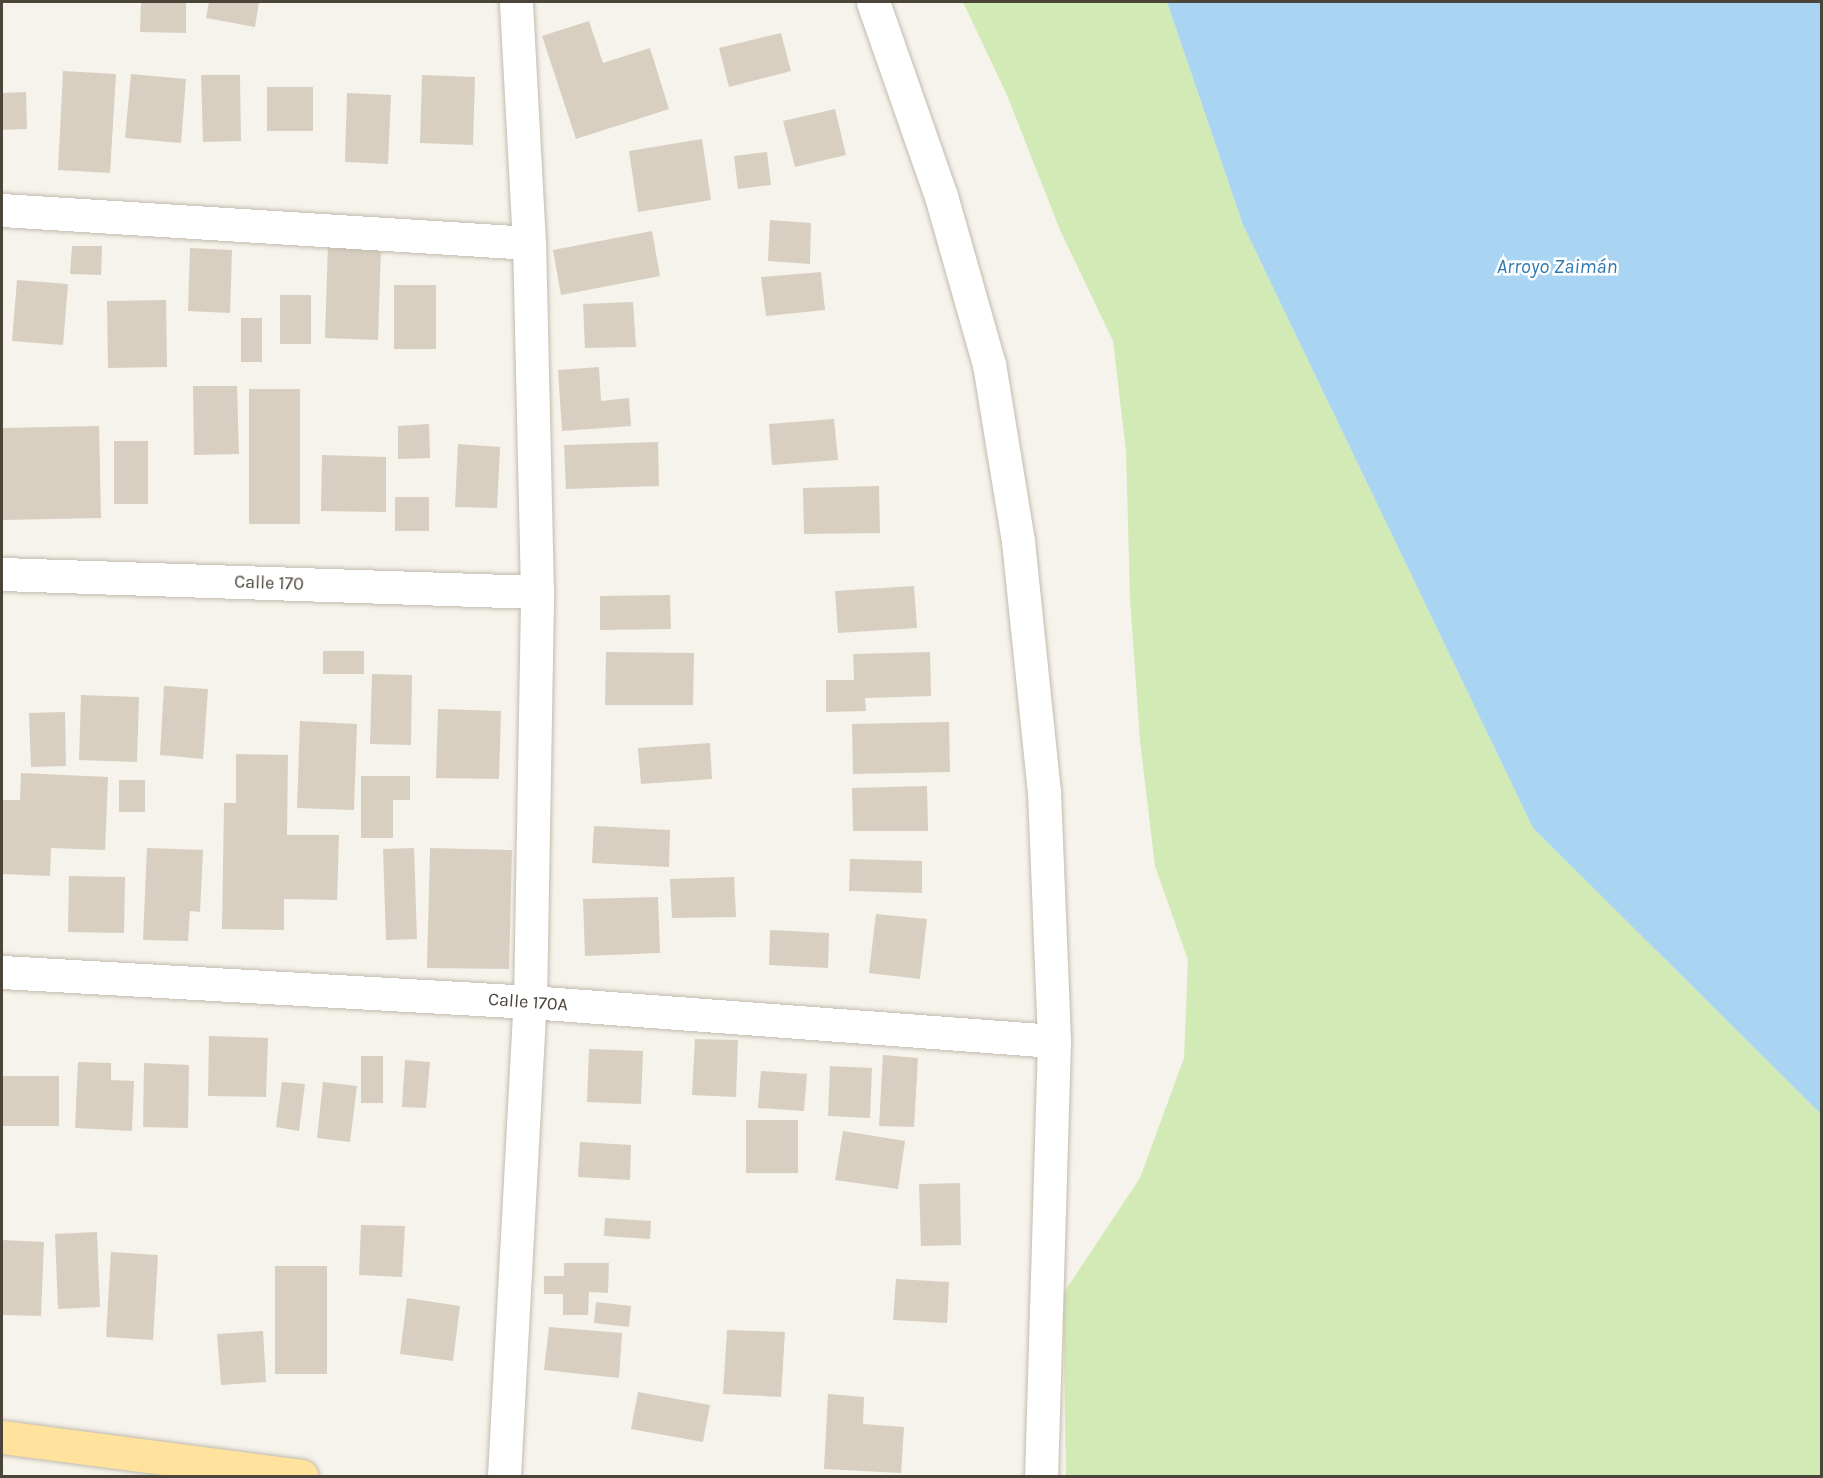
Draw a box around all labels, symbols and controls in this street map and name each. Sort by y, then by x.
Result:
water label: Arroyo Zaimán [1497,254,1617,278]
street label: Calle 170 [234,571,304,595]
street label: Calle 170A [487,988,569,1016]

